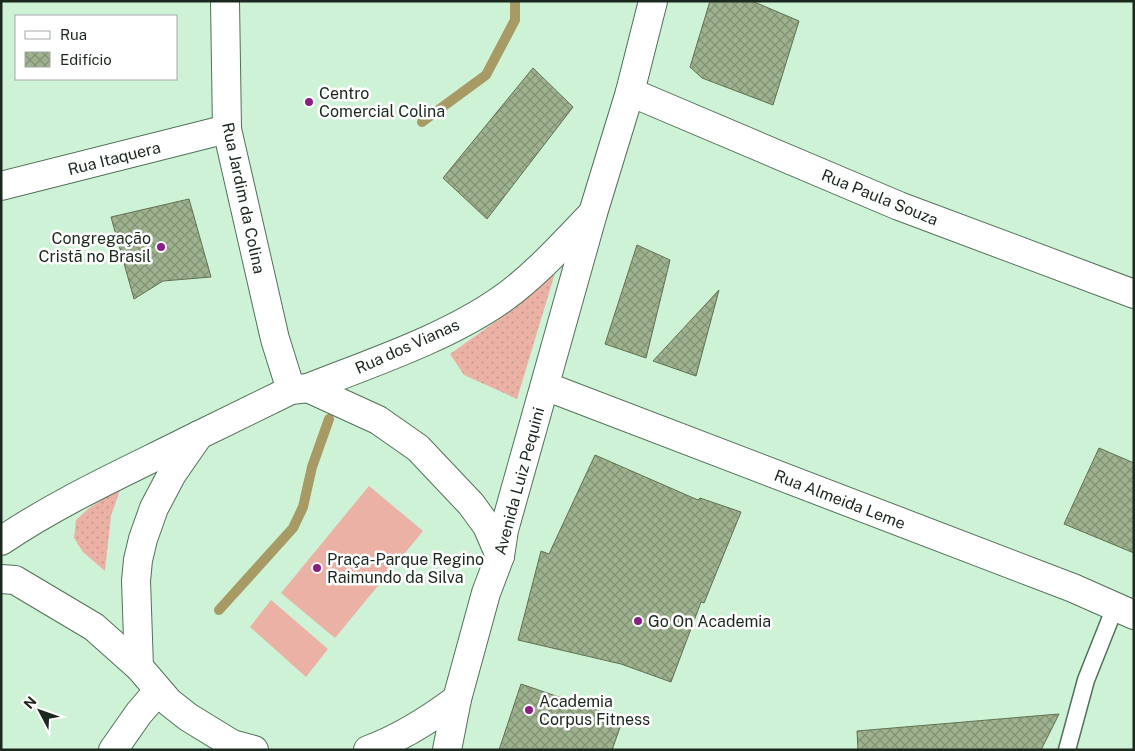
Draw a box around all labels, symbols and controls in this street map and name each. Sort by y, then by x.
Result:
legend [15,15,178,80]
text: Rua [60,26,87,43]
text: Edifício [60,51,112,68]
place label: Centro Comercial Colina [319,84,445,121]
marker: Centro Comercial Colina [303,96,315,108]
street label: Rua Jardim da Colina [218,121,269,276]
street label: Rua Itaquera [66,138,162,179]
street label: Rua Paula Souza [819,165,941,230]
place label: Congregação Cristã no Brasil [38,229,151,266]
marker: Congregação Cristã no Brasil [155,241,167,253]
street label: Rua dos Vianas [352,315,462,378]
street label: Avenida Luiz Pequini [491,405,548,557]
street label: Rua Almeida Leme [772,466,908,533]
place label: Praça-Parque Regino Raimundo da Silva [327,550,484,587]
marker: Praça-Parque Regino Raimundo da Silva [311,562,323,574]
place label: Go On Academia [648,612,771,631]
marker: Go On Academia [632,615,644,627]
north arrow [15,686,65,736]
place label: Academia Corpus Fitness [539,692,650,729]
text: N [21,693,40,712]
marker: Academia Corpus Fitness [523,704,535,716]

